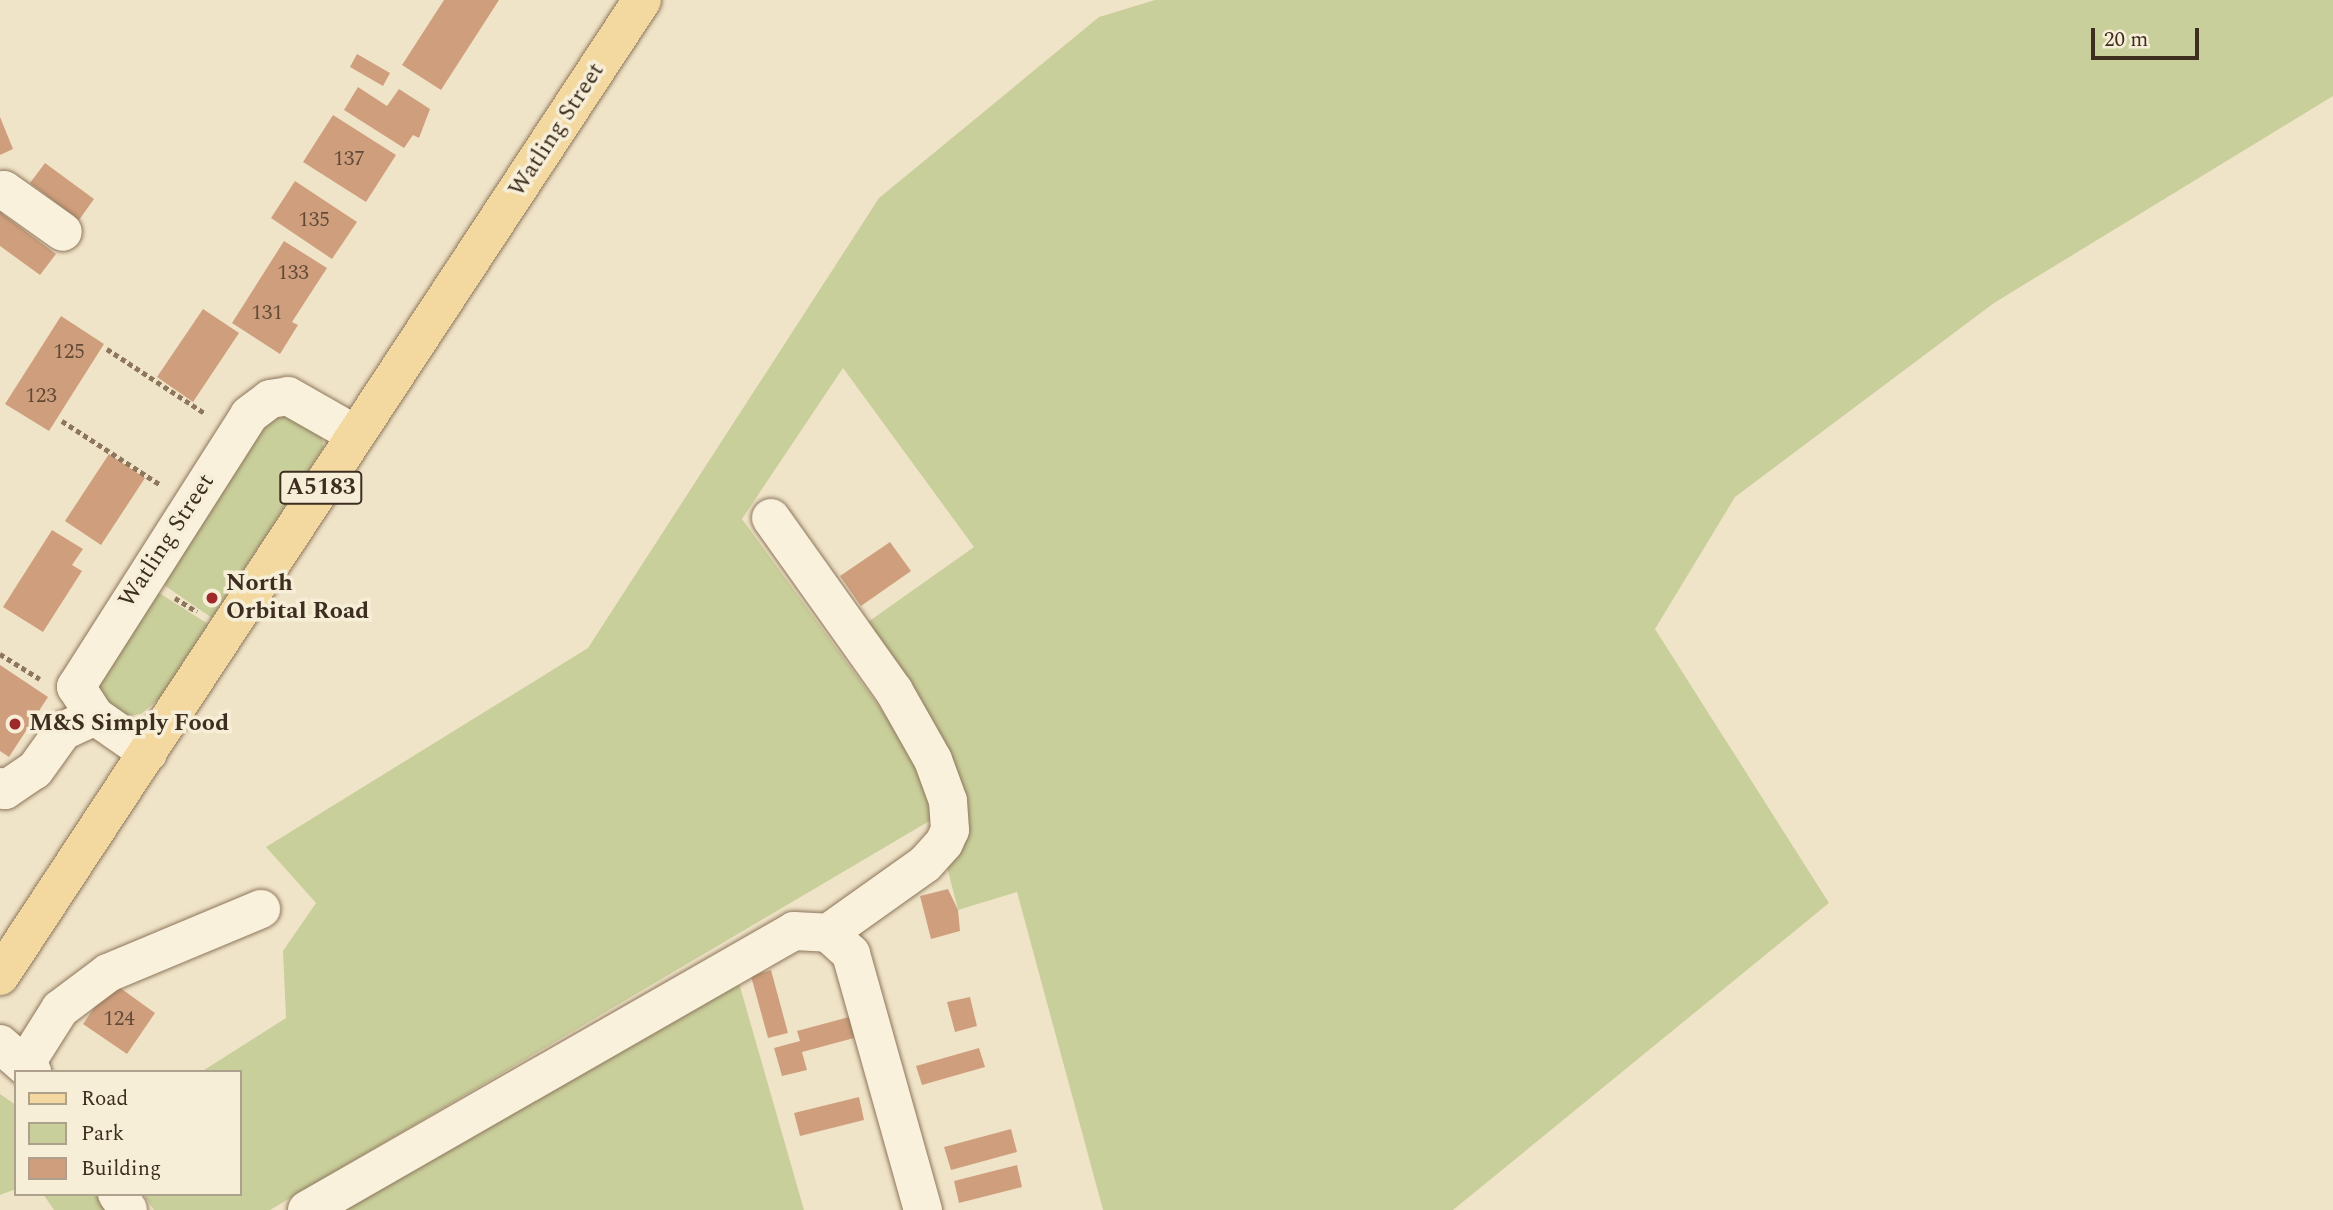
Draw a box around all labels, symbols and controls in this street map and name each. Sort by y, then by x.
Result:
scale bar [2095,14,2204,58]
text: 20 m [2104,24,2148,56]
street label: Watling Street [503,58,611,202]
house number: 137 [333,146,365,172]
house number: 135 [298,207,330,233]
house number: 133 [277,260,309,286]
house number: 131 [251,300,283,326]
house number: 125 [53,339,85,365]
house number: 123 [25,383,57,409]
road number: A5183 [279,468,363,508]
street label: Watling Street [113,469,221,613]
place label: North Orbital Road [226,570,369,626]
marker: North Orbital Road [204,590,220,606]
place label: M&S Simply Food [29,710,229,738]
marker: M&S Simply Food [7,716,23,732]
house number: 124 [103,1006,135,1032]
legend [14,1070,242,1196]
text: Road [81,1083,128,1115]
text: Park [81,1118,124,1150]
text: Building [81,1153,161,1185]

